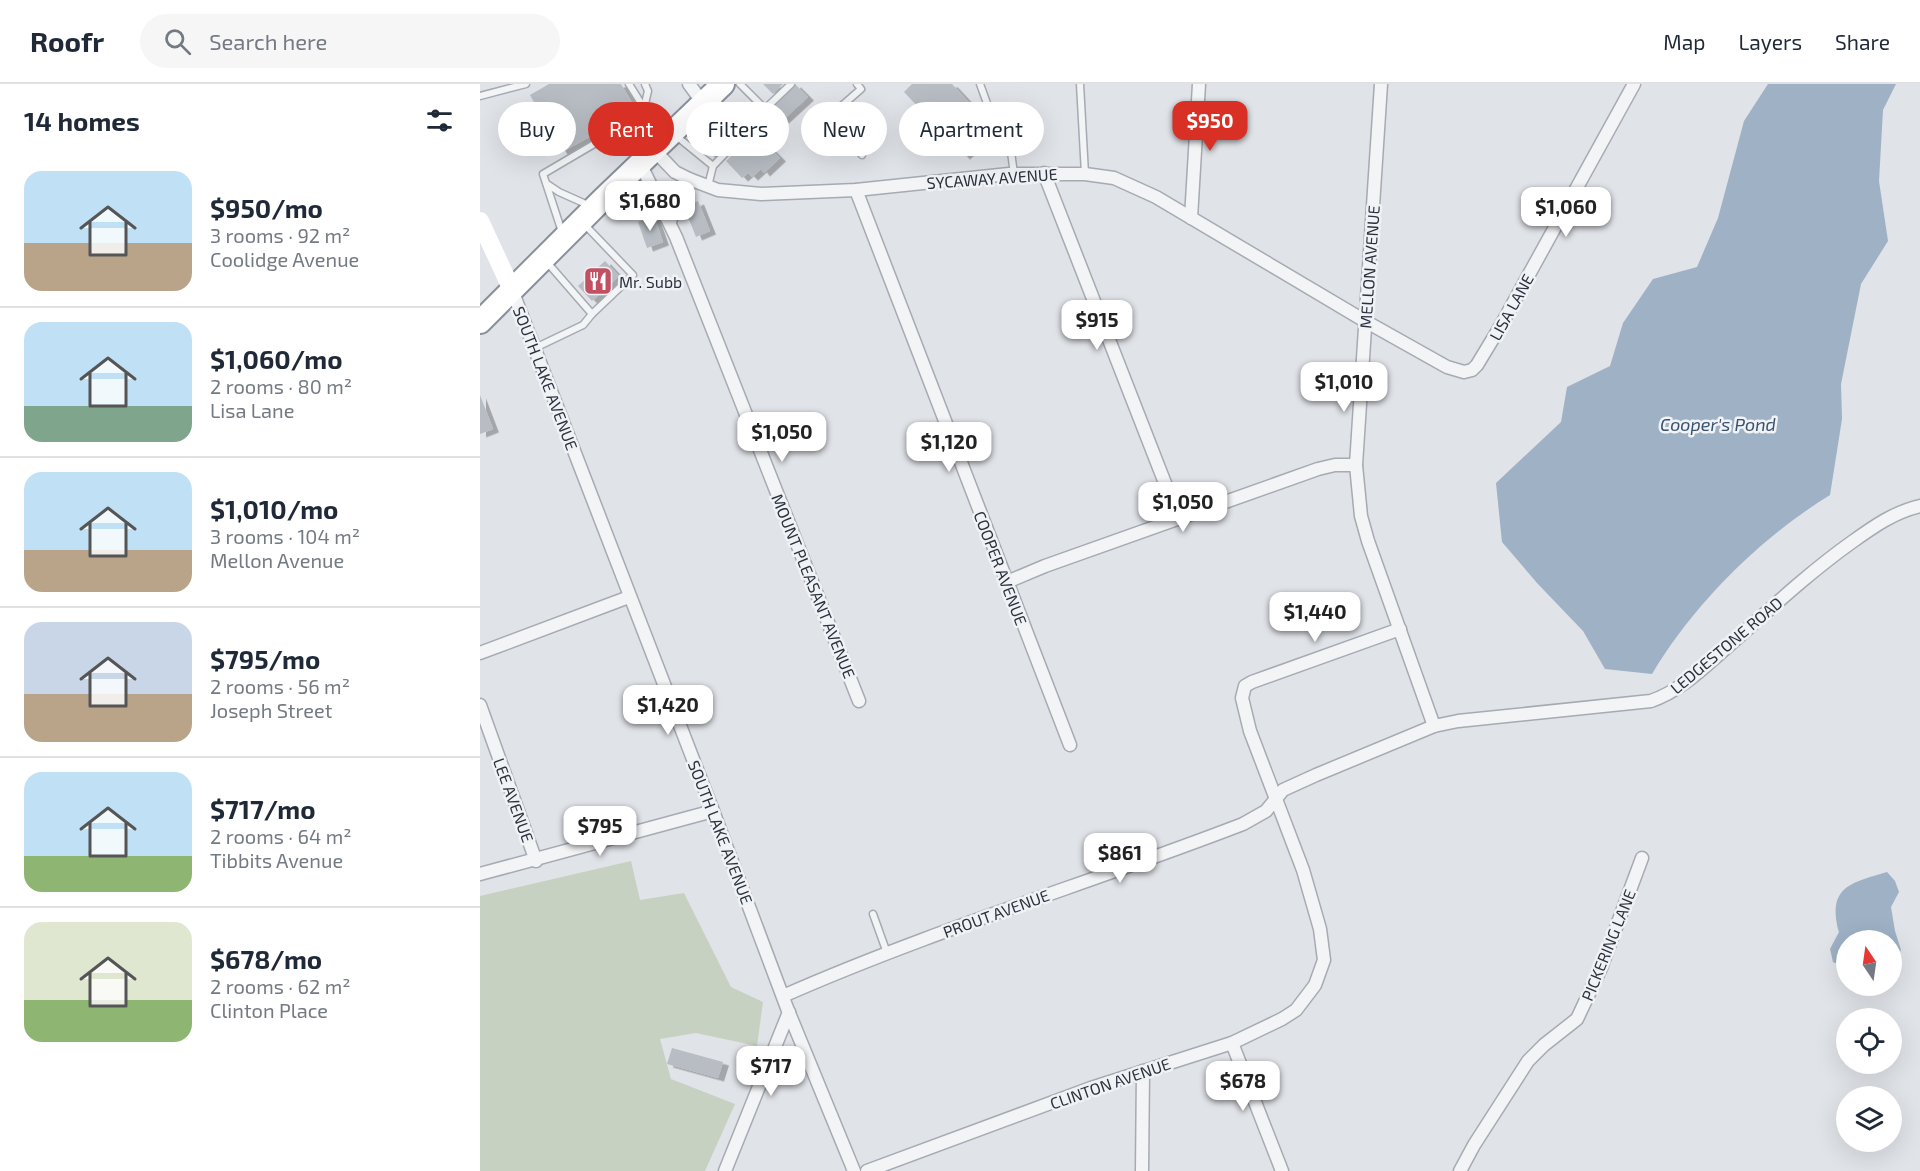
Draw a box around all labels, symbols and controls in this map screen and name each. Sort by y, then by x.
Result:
search box [140,14,560,68]
text: Roofr [30,24,104,58]
icon: search [161,25,194,58]
text: Search here [209,28,327,54]
text: Map [1663,29,1705,54]
text: Layers [1738,29,1802,54]
text: Share [1835,29,1890,54]
pin: $950 [1174,101,1246,152]
chip: Buy [498,102,576,156]
chip: Rent [588,102,674,156]
chip: Filters [686,102,789,156]
chip: New [801,102,887,156]
chip: Apartment [899,102,1044,156]
icon: filters [423,104,456,137]
text: 14 homes [24,105,140,136]
text: $950 [1186,108,1234,132]
street label: SYCAWAY AVENUE [926,164,1058,192]
pin: $1,680 [601,181,699,232]
pin: $1,060 [1517,187,1615,238]
text: $1,680 [619,188,681,212]
text: $950/mo [210,192,323,223]
text: $1,060 [1535,194,1597,218]
icon: home [72,195,144,267]
street label: MELLON AVENUE [1355,205,1383,329]
text: 3 rooms · 92 m² [210,223,350,247]
text: Coolidge Avenue [210,247,359,271]
restaurant icon: Mr. Subb [582,265,614,297]
street label: LISA LANE [1485,270,1537,344]
place label: Mr. Subb [619,272,682,291]
pin: $915 [1061,300,1133,351]
street label: SOUTH LAKE AVENUE [510,303,582,453]
text: $915 [1075,307,1119,331]
text: $1,060/mo [210,343,343,374]
icon: home [72,346,144,418]
pin: $1,010 [1295,362,1393,413]
text: $1,010 [1315,369,1373,393]
text: 2 rooms · 80 m² [210,374,352,398]
text: Lisa Lane [210,398,294,422]
pin: $1,050 [733,412,831,463]
water label: Cooper's Pond [1660,413,1776,435]
text: $1,050 [751,419,813,443]
pin: $1,120 [900,422,998,473]
text: $1,120 [920,429,978,453]
pin: $1,050 [1134,482,1232,533]
text: $1,050 [1152,489,1214,513]
street label: MOUNT PLEASANT AVENUE [768,491,860,681]
text: $1,010/mo [210,493,338,524]
icon: home [72,496,144,568]
street label: COOPER AVENUE [970,508,1032,628]
text: 3 rooms · 104 m² [210,524,360,548]
text: Mellon Avenue [210,548,344,572]
pin: $1,440 [1266,592,1364,643]
street label: LEDGESTONE ROAD [1666,593,1786,697]
text: $1,440 [1283,599,1347,623]
text: $795/mo [210,643,320,674]
icon: home [72,646,144,718]
text: 2 rooms · 56 m² [210,674,350,698]
pin: $1,420 [619,685,717,736]
text: $1,420 [637,692,699,716]
text: Joseph Street [210,698,332,722]
street label: LEE AVENUE [490,755,538,845]
street label: SOUTH LAKE AVENUE [685,757,757,907]
text: $717/mo [210,793,316,824]
icon: home [72,796,144,868]
pin: $795 [564,806,636,857]
text: $795 [578,813,623,837]
text: 2 rooms · 64 m² [210,824,352,848]
pin: $861 [1084,833,1156,884]
text: $861 [1098,840,1142,864]
text: Tibbits Avenue [210,848,343,872]
street label: PROUT AVENUE [940,885,1052,941]
street label: PICKERING LANE [1577,886,1639,1003]
north arrow [1836,930,1902,996]
map controls [1836,930,1902,1152]
text: $678/mo [210,943,322,974]
icon: home [72,946,144,1018]
text: 2 rooms · 62 m² [210,974,350,998]
text: Clinton Place [210,998,328,1022]
button: locate [1836,1008,1902,1074]
pin: $717 [735,1046,807,1097]
text: $717 [750,1053,792,1077]
street label: CLINTON AVENUE [1047,1053,1173,1113]
pin: $678 [1207,1061,1279,1112]
text: $678 [1220,1068,1266,1092]
button: layers [1836,1086,1902,1152]

